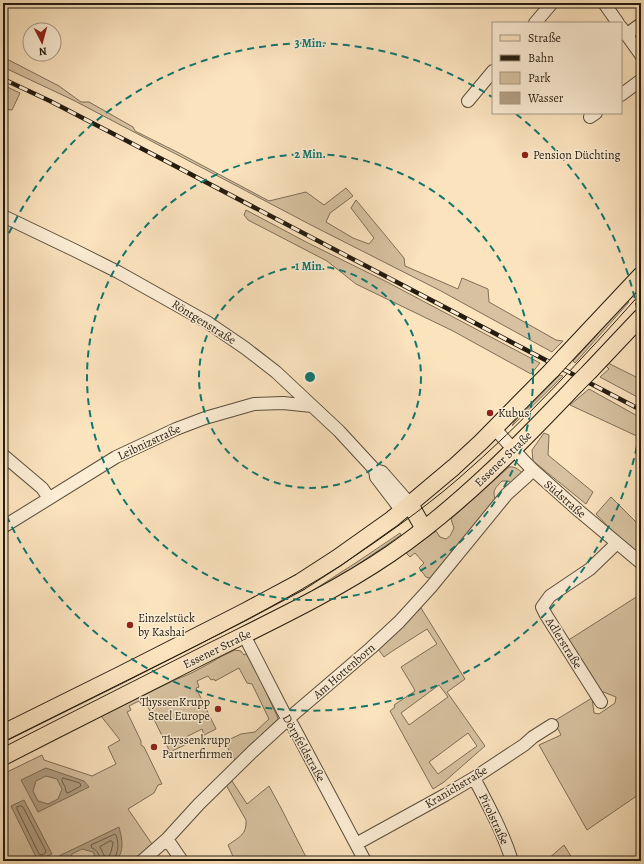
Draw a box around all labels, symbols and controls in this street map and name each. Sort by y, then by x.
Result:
north arrow [22,22,62,62]
legend [492,22,622,114]
text: Straße [528,30,561,46]
text: 3 Min. [295,35,325,51]
text: N [38,44,48,59]
text: Bahn [528,50,554,66]
text: Park [528,70,551,86]
text: Wasser [527,90,564,106]
text: 2 Min. [294,146,326,162]
place label: Pension Düchting [533,147,621,163]
marker: Pension Düchting [520,150,530,160]
text: 1 Min. [295,258,325,274]
street label: Röntgenstraße [169,296,239,348]
centre of rings [303,370,317,384]
place label: Kubus [498,405,529,421]
marker: Kubus [485,408,495,418]
street label: Leibnizstraße [115,420,183,464]
street label: Essener Straße [471,428,535,490]
street label: Südstraße [541,476,589,522]
place label: Einzelstück by Kashai [138,610,195,640]
street label: Adlerstraße [541,614,586,672]
marker: Einzelstück by Kashai [125,620,135,630]
street label: Essener Straße [180,626,254,672]
street label: Am Hottenborn [309,639,379,703]
place label: ThyssenKrupp Steel Europe [140,694,210,724]
marker: ThyssenKrupp Steel Europe [213,704,223,714]
street label: Dörpfeldstraße [279,711,329,785]
place label: Thyssenkrupp Partnerfirmen [162,732,233,762]
marker: Thyssenkrupp Partnerfirmen [149,742,159,752]
street label: Kranichstraße [422,762,490,812]
street label: Pirolstraße [475,791,513,847]

